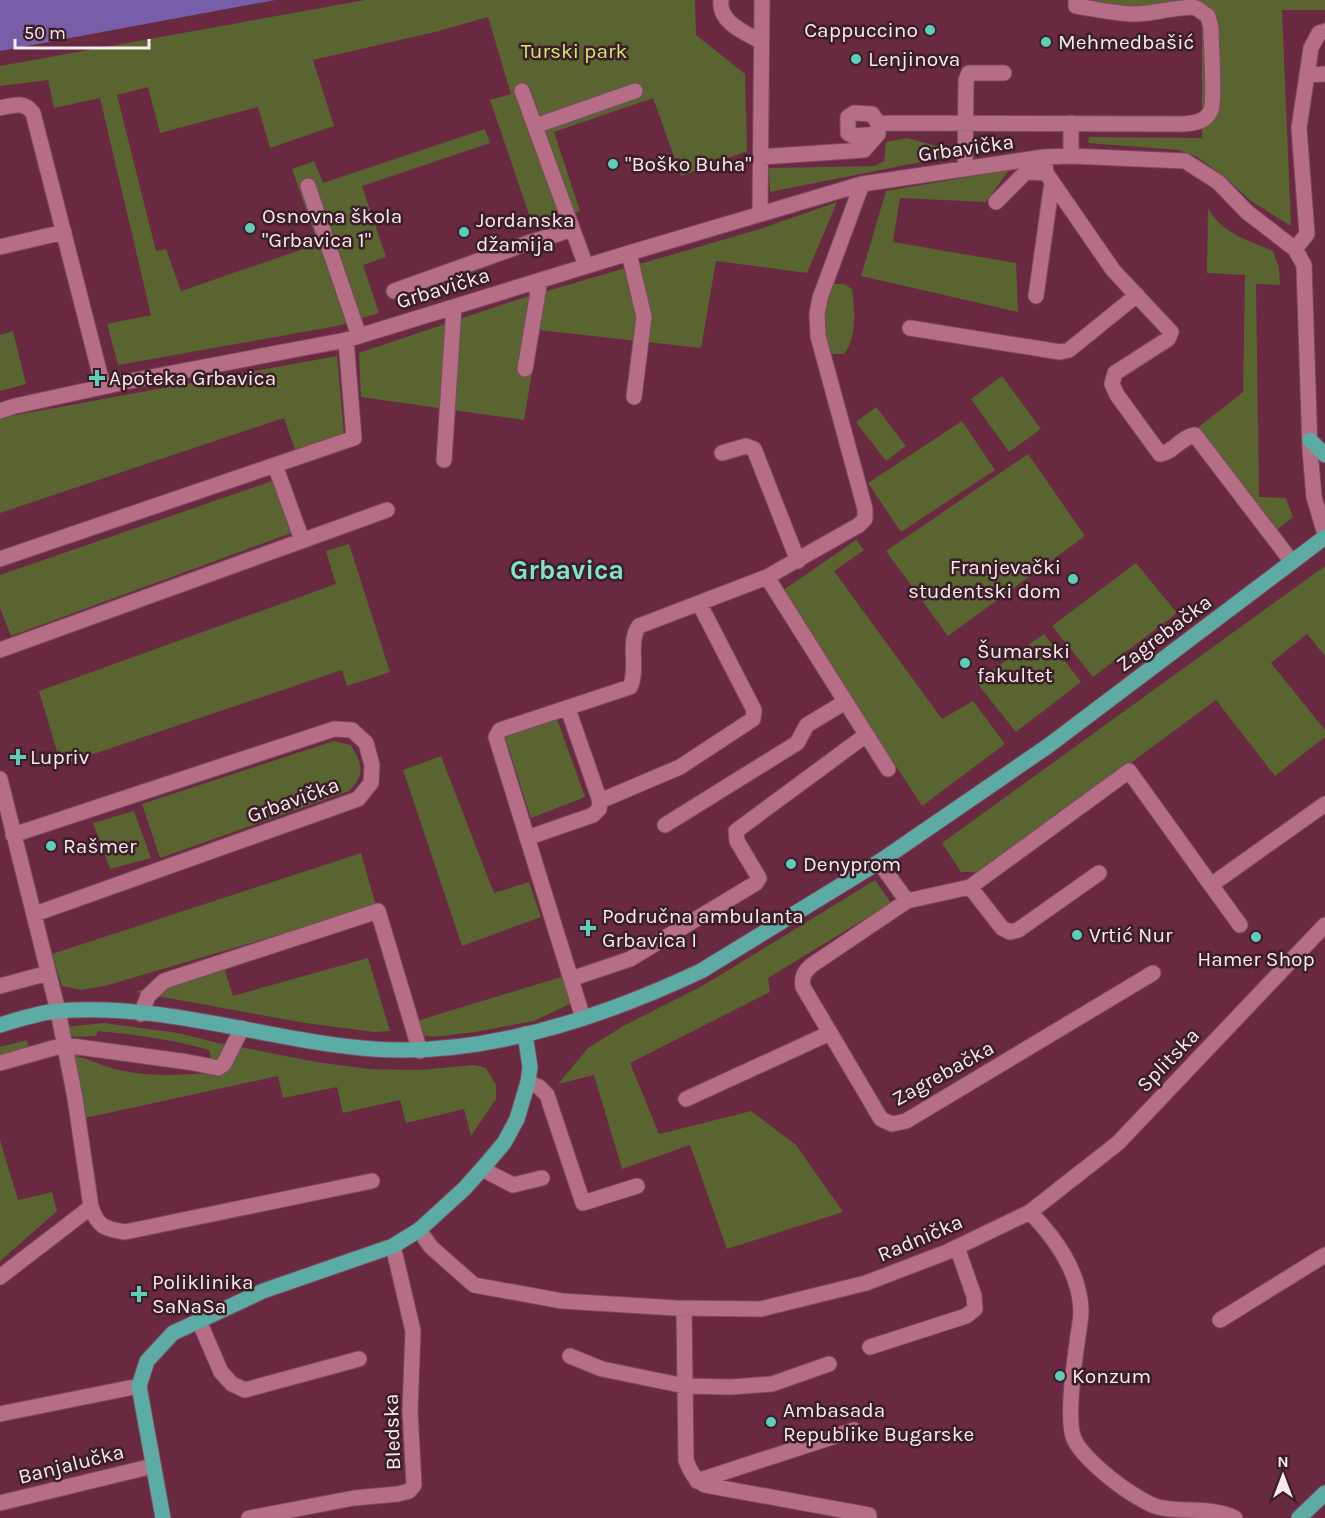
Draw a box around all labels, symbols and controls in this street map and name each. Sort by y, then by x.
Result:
scale bar [15,12,148,50]
place label: Cappuccino [804,18,918,42]
text: 50 m [24,22,66,44]
marker: Cappuccino [923,23,937,37]
place label: Mehmedbašić [1058,30,1194,54]
marker: Mehmedbašić [1039,35,1053,49]
park label: Turski park [521,39,628,63]
place label: Lenjinova [868,47,960,71]
marker: Lenjinova [849,52,863,66]
street label: Grbavička [917,129,1015,167]
place label: "Boško Buha" [625,152,752,176]
marker: "Boško Buha" [606,157,620,171]
place label: Osnovna škola "Grbavica 1" [262,204,402,252]
place label: Jordanska džamija [476,208,575,256]
marker: Osnovna škola "Grbavica 1" [243,221,257,235]
marker: Jordanska džamija [457,225,471,239]
street label: Grbavička [394,262,492,314]
place label: Apoteka Grbavica [109,366,276,390]
marker: Apoteka Grbavica [90,371,104,385]
district label: Grbavica [510,554,624,586]
place label: Franjevački studentski dom [908,555,1061,603]
marker: Franjevački studentski dom [1066,572,1080,586]
street label: Zagrebačka [1112,590,1216,676]
place label: Šumarski fakultet [977,639,1070,687]
marker: Šumarski fakultet [958,656,972,670]
place label: Lupriv [30,745,90,769]
marker: Lupriv [11,750,25,764]
street label: Grbavička [244,772,342,828]
place label: Rašmer [63,834,137,858]
marker: Rašmer [44,839,58,853]
place label: Denyprom [803,852,901,876]
marker: Denyprom [784,857,798,871]
place label: Područna ambulanta Grbavica I [602,904,804,952]
marker: Područna ambulanta Grbavica I [579,919,597,937]
place label: Vrtić Nur [1089,923,1173,947]
marker: Vrtić Nur [1070,928,1084,942]
marker: Hamer Shop [1249,930,1263,944]
place label: Hamer Shop [1197,947,1315,971]
street label: Splitska [1132,1023,1204,1097]
street label: Zagrebačka [888,1035,998,1111]
street label: Radnička [874,1209,966,1267]
place label: Poliklinika SaNaSa [152,1270,254,1318]
marker: Poliklinika SaNaSa [130,1285,148,1303]
place label: Konzum [1072,1364,1151,1388]
marker: Konzum [1053,1369,1067,1383]
street label: Bledska [379,1393,405,1471]
place label: Ambasada Republike Bugarske [783,1398,974,1446]
marker: Ambasada Republike Bugarske [764,1415,778,1429]
street label: Banjalučka [16,1439,126,1489]
north arrow [1253,1446,1313,1506]
text: N [1277,1452,1289,1471]

